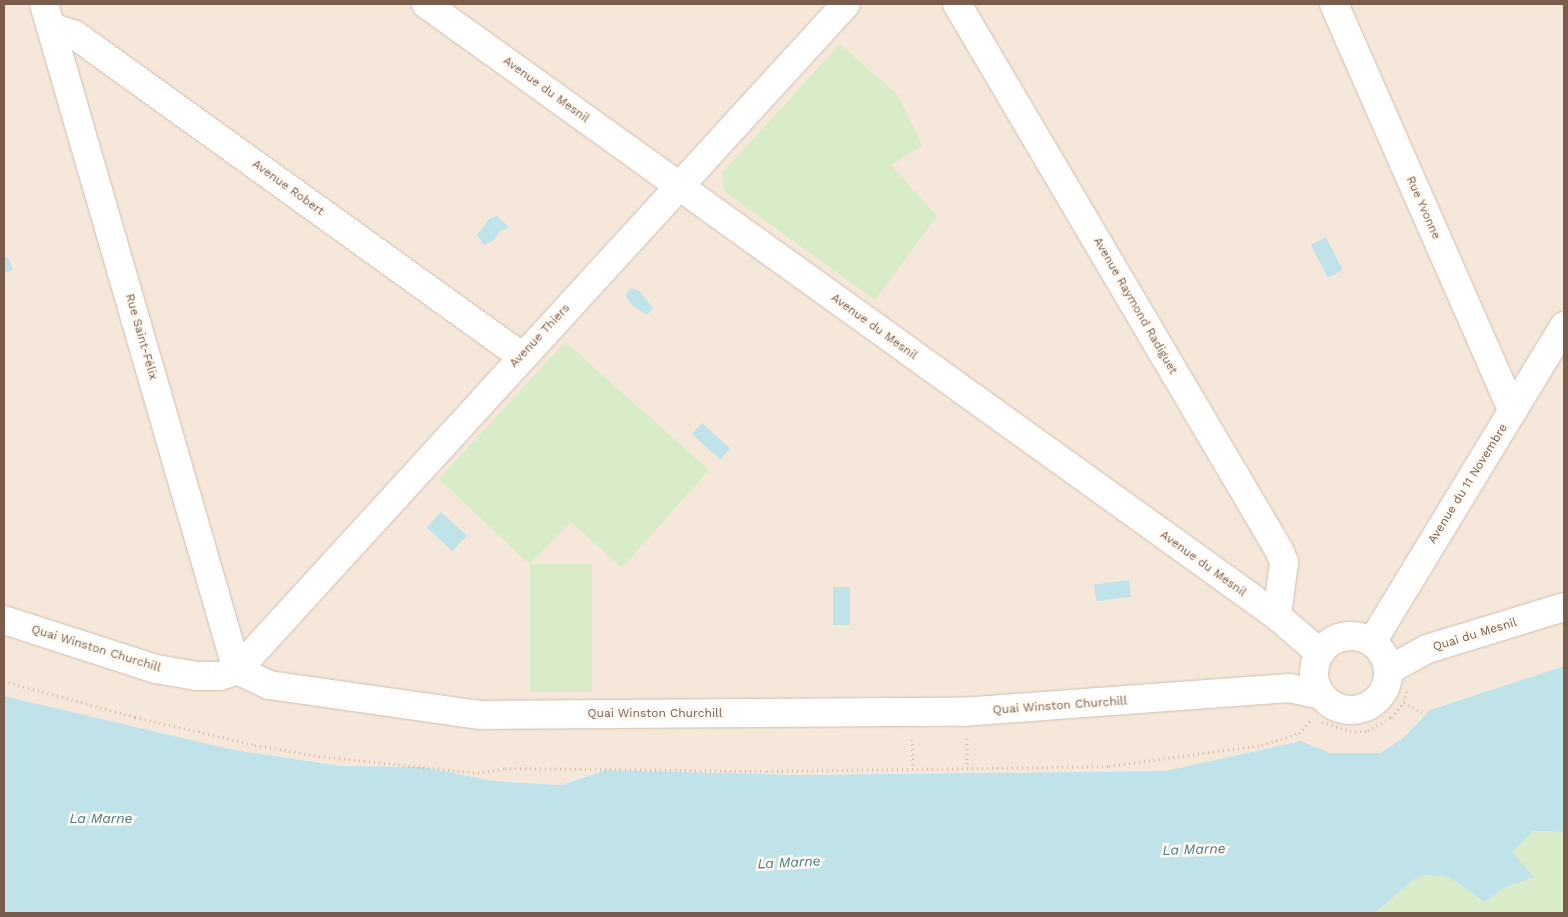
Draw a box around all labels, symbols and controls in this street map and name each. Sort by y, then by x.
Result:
street label: Avenue du Mesnil [500,54,592,126]
street label: Avenue Robert [249,157,327,219]
street label: Rue Yvonne [1403,174,1443,242]
street label: Avenue Raymond Radiguet [1090,235,1180,377]
street label: Avenue du Mesnil [828,291,920,363]
street label: Rue Saint-Félix [122,292,160,382]
street label: Avenue Thiers [507,301,573,371]
street label: Avenue du 11 Novembre [1425,421,1511,547]
street label: Avenue du Mesnil [1157,528,1249,600]
street label: Quai du Mesnil [1431,615,1519,655]
street label: Quai Winston Churchill [29,622,163,676]
street label: Quai Winston Churchill [992,694,1128,718]
street label: Quai Winston Churchill [587,707,723,721]
water label: La Marne [69,810,133,826]
water label: La Marne [1162,840,1226,858]
water label: La Marne [757,852,821,872]

